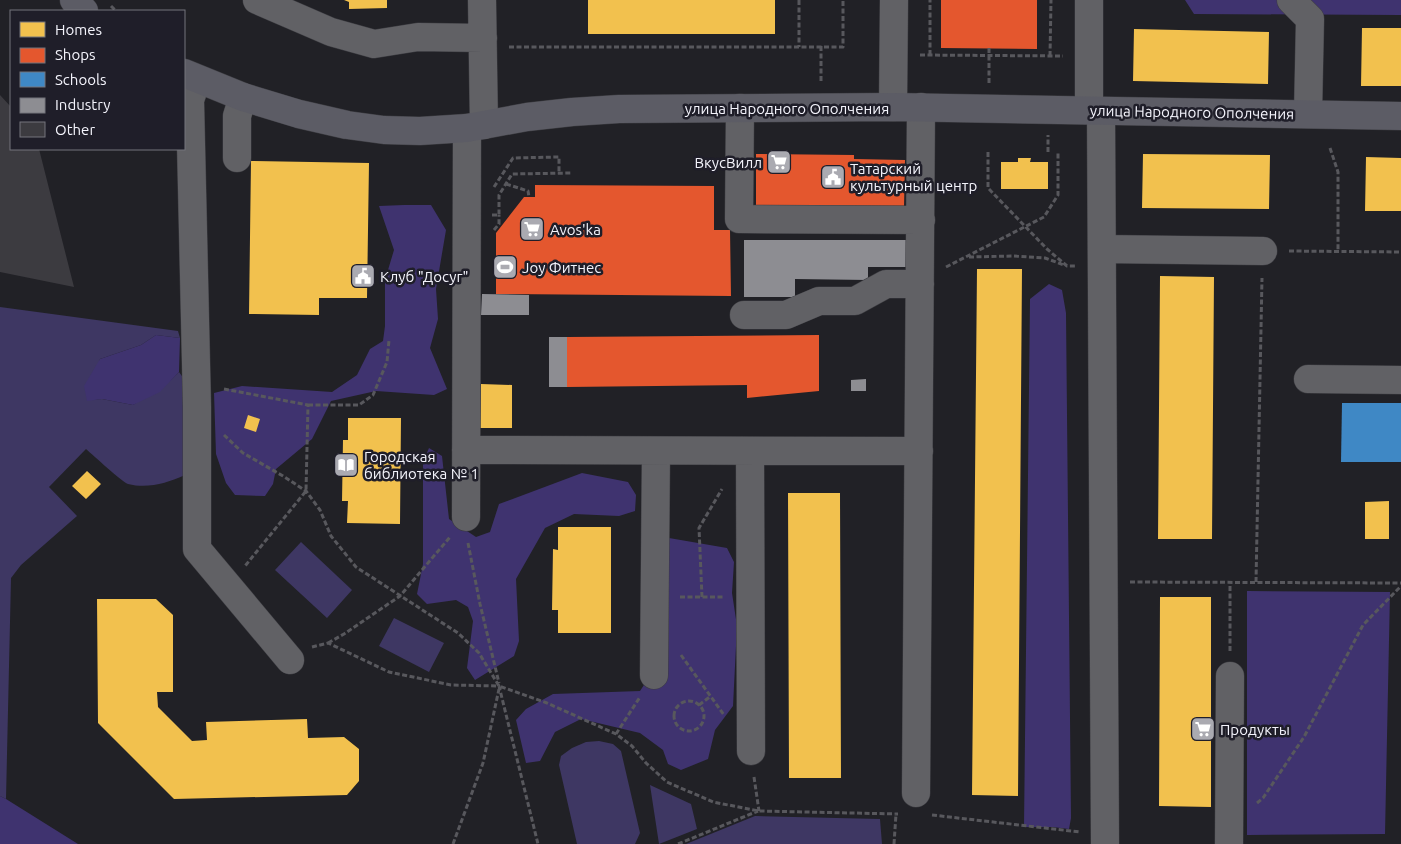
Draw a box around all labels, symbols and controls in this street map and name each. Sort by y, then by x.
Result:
legend [10,10,185,150]
text: Homes [55,21,102,38]
text: Shops [55,46,96,63]
text: Schools [55,71,106,88]
text: Industry [55,96,110,113]
street label: улица Народного Ополчения [685,100,889,117]
street label: улица Народного Ополчения [1090,102,1294,122]
text: Other [55,121,95,138]
supermarket icon: ВкусВилл [766,149,792,175]
place label: ВкусВилл [695,154,762,171]
place label: Татарский культурный центр [850,160,977,194]
public building icon: Татарский культурный центр [820,164,846,190]
supermarket icon: Avos'ka [519,216,545,242]
place label: Avos'ka [550,221,601,238]
sports icon: Joy Фитнес [492,254,518,280]
place label: Joy Фитнес [522,259,601,276]
public building icon: Клуб "Досуг" [350,263,376,289]
place label: Клуб "Досуг" [380,268,468,285]
place label: Городская библиотека № 1 [364,448,479,482]
library icon: Городская библиотека № 1 [333,452,359,478]
supermarket icon: Продукты [1190,716,1216,742]
place label: Продукты [1220,721,1290,738]

